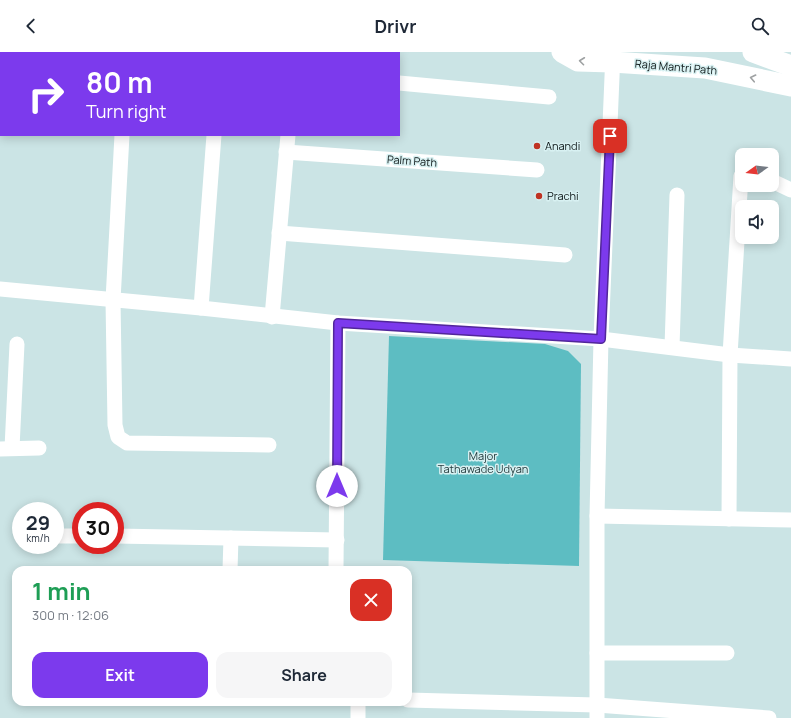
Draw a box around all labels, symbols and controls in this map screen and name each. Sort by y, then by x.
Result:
text: Drivr [375,14,416,38]
icon: back [20,15,42,37]
icon: search [749,15,771,37]
street label: Raja Mantri Path [634,55,718,78]
one-way arrow [579,57,586,66]
text: 80 m [86,63,152,101]
icon: right [20,68,72,120]
one-way arrow [750,75,756,83]
text: Turn right [86,99,167,123]
pin [593,119,627,153]
icon: arrive [599,125,621,147]
place label: Anandi [545,138,580,153]
marker: Anandi [532,141,542,151]
north arrow [735,148,779,192]
map controls [735,148,779,244]
street label: Palm Path [387,151,438,170]
place label: Prachi [547,188,579,203]
marker: Prachi [534,191,544,201]
button: sound [735,200,779,244]
park label: Major Tathawade Udyan [438,448,528,476]
position arrow [316,465,358,507]
speed limit sign: 30 [72,502,124,554]
text: 29 [26,509,50,536]
text: km/h [26,531,50,545]
text: 1 min [32,574,91,607]
button: close [350,579,392,621]
text: 300 m · 12:06 [32,606,109,624]
button: Exit [32,652,208,698]
button: Share [216,652,392,698]

